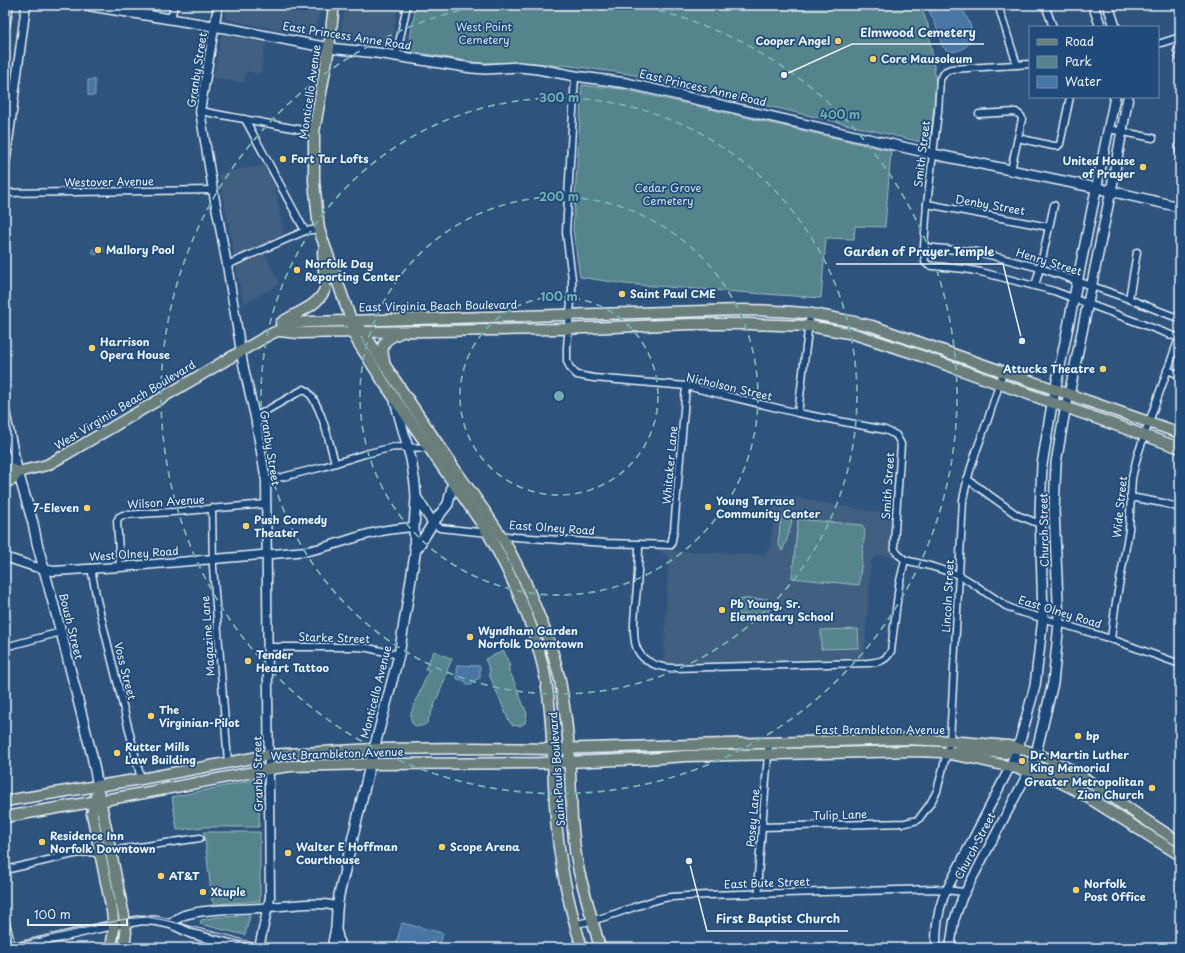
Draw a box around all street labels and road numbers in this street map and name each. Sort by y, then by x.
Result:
street label: East Princess Anne Road [282,17,413,54]
street label: Granby Street [182,31,211,109]
street label: Monticello Avenue [294,44,325,140]
street label: East Princess Anne Road [638,65,768,110]
street label: Smith Street [909,119,934,188]
street label: Westover Avenue [64,172,154,191]
street label: Denby Street [954,190,1027,219]
street label: Henry Street [1014,243,1085,280]
street label: East Virginia Beach Boulevard [359,296,518,315]
street label: West Virginia Beach Boulevard [51,355,199,454]
street label: Nicholson Street [684,368,774,405]
street label: Granby Street [256,409,285,487]
street label: Whitaker Lane [658,425,681,505]
street label: Smith Street [877,451,898,520]
street label: Wide Street [1108,475,1131,539]
street label: Wilson Avenue [127,490,205,513]
street label: Church Street [1034,492,1053,567]
street label: East Olney Road [508,516,596,539]
street label: West Olney Road [89,542,179,565]
street label: Lincoln Street [937,558,958,633]
street label: Boush Street [55,591,88,661]
street label: East Olney Road [1016,591,1104,632]
street label: Magazine Lane [196,595,219,677]
street label: Starke Street [298,628,371,647]
street label: Voss Street [110,640,141,702]
street label: Monticello Avenue [356,644,395,740]
street label: Saint Pauls Boulevard [544,711,569,827]
street label: East Brambleton Avenue [815,721,945,738]
street label: Granby Street [248,735,267,812]
street label: West Brambleton Avenue [270,743,404,764]
street label: Posey Lane [741,788,764,848]
street label: Tulip Lane [812,805,868,824]
street label: Church Street [950,809,1000,882]
street label: East Bute Street [724,872,811,892]

